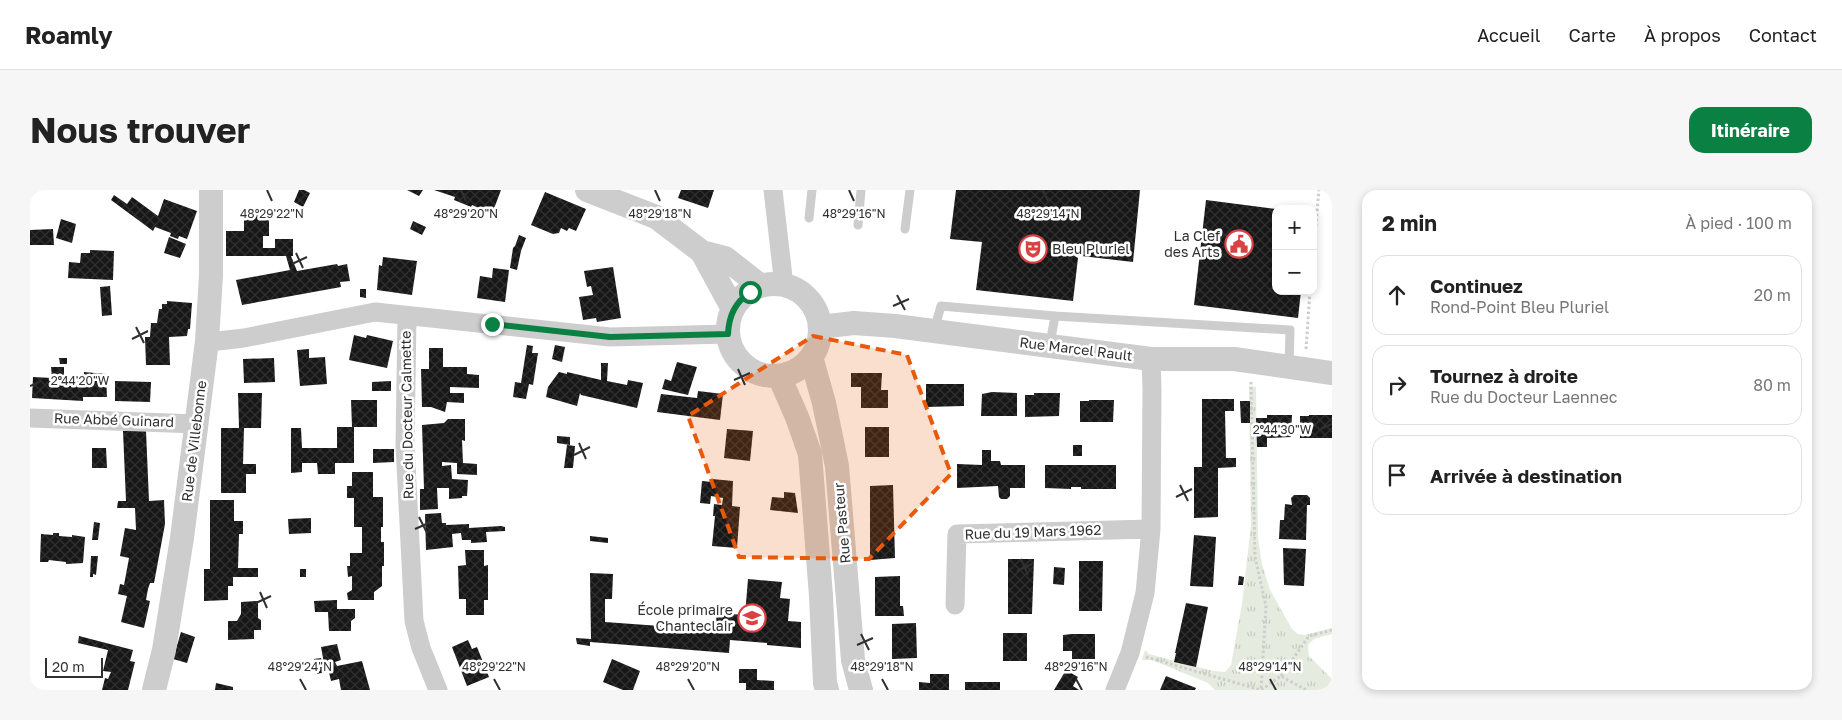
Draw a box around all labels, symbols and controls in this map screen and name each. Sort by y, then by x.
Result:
text: Roamly [25,20,113,49]
text: Accueil [1477,24,1541,46]
text: Carte [1569,24,1616,46]
text: À propos [1644,24,1721,46]
text: Contact [1749,24,1817,46]
button: Itinéraire [1689,107,1812,153]
text: Nous trouver [30,109,250,151]
map controls [1272,205,1317,295]
button: + [1272,205,1317,250]
text: 48°29'22"N [240,206,304,221]
text: 48°29'20"N [434,206,498,221]
text: 48°29'18"N [628,206,692,221]
text: 48°29'16"N [822,206,886,221]
text: 48°29'14"N [1016,206,1080,221]
text: 2 min [1382,210,1437,236]
text: À pied · 100 m [1685,213,1792,233]
place label: La Clef des Arts [1164,227,1220,260]
public building icon: La Clef des Arts [1224,229,1254,259]
theatre icon: Bleu Pluriel [1018,234,1048,264]
place label: Bleu Pluriel [1052,240,1130,257]
button: − [1272,250,1317,295]
text: Continuez [1430,274,1523,297]
route start [739,281,762,304]
icon: ahead [1383,281,1411,309]
text: 20 m [1754,285,1791,305]
text: Rond-Point Bleu Pluriel [1430,297,1609,317]
route end [481,313,504,336]
street label: Rue du Docteur Calmette [397,331,416,499]
street label: Rue Marcel Rault [1019,333,1134,364]
text: Tournez à droite [1430,364,1578,387]
icon: right [1383,371,1411,399]
text: 2°44'20"W [51,373,110,388]
text: 80 m [1753,375,1791,395]
street label: Rue de Villebonne [178,379,209,503]
text: Rue du Docteur Laennec [1430,387,1617,407]
street label: Rue Abbé Guinard [54,409,174,430]
text: 2°44'30"W [1253,422,1312,437]
icon: arrive [1383,461,1411,489]
text: Arrivée à destination [1430,464,1622,487]
street label: Rue Pasteur [829,481,854,564]
street label: Rue du 19 Mars 1962 [964,521,1102,542]
place label: École primaire Chanteclair [637,601,734,634]
school or university icon: École primaire Chanteclair [737,603,767,633]
scale bar [45,655,102,678]
text: 20 m [52,658,85,675]
text: 48°29'24"N [268,659,332,674]
text: 48°29'22"N [462,659,526,674]
text: 48°29'20"N [656,659,720,674]
text: 48°29'18"N [850,659,914,674]
text: 48°29'16"N [1044,659,1108,674]
text: 48°29'14"N [1238,659,1302,674]

